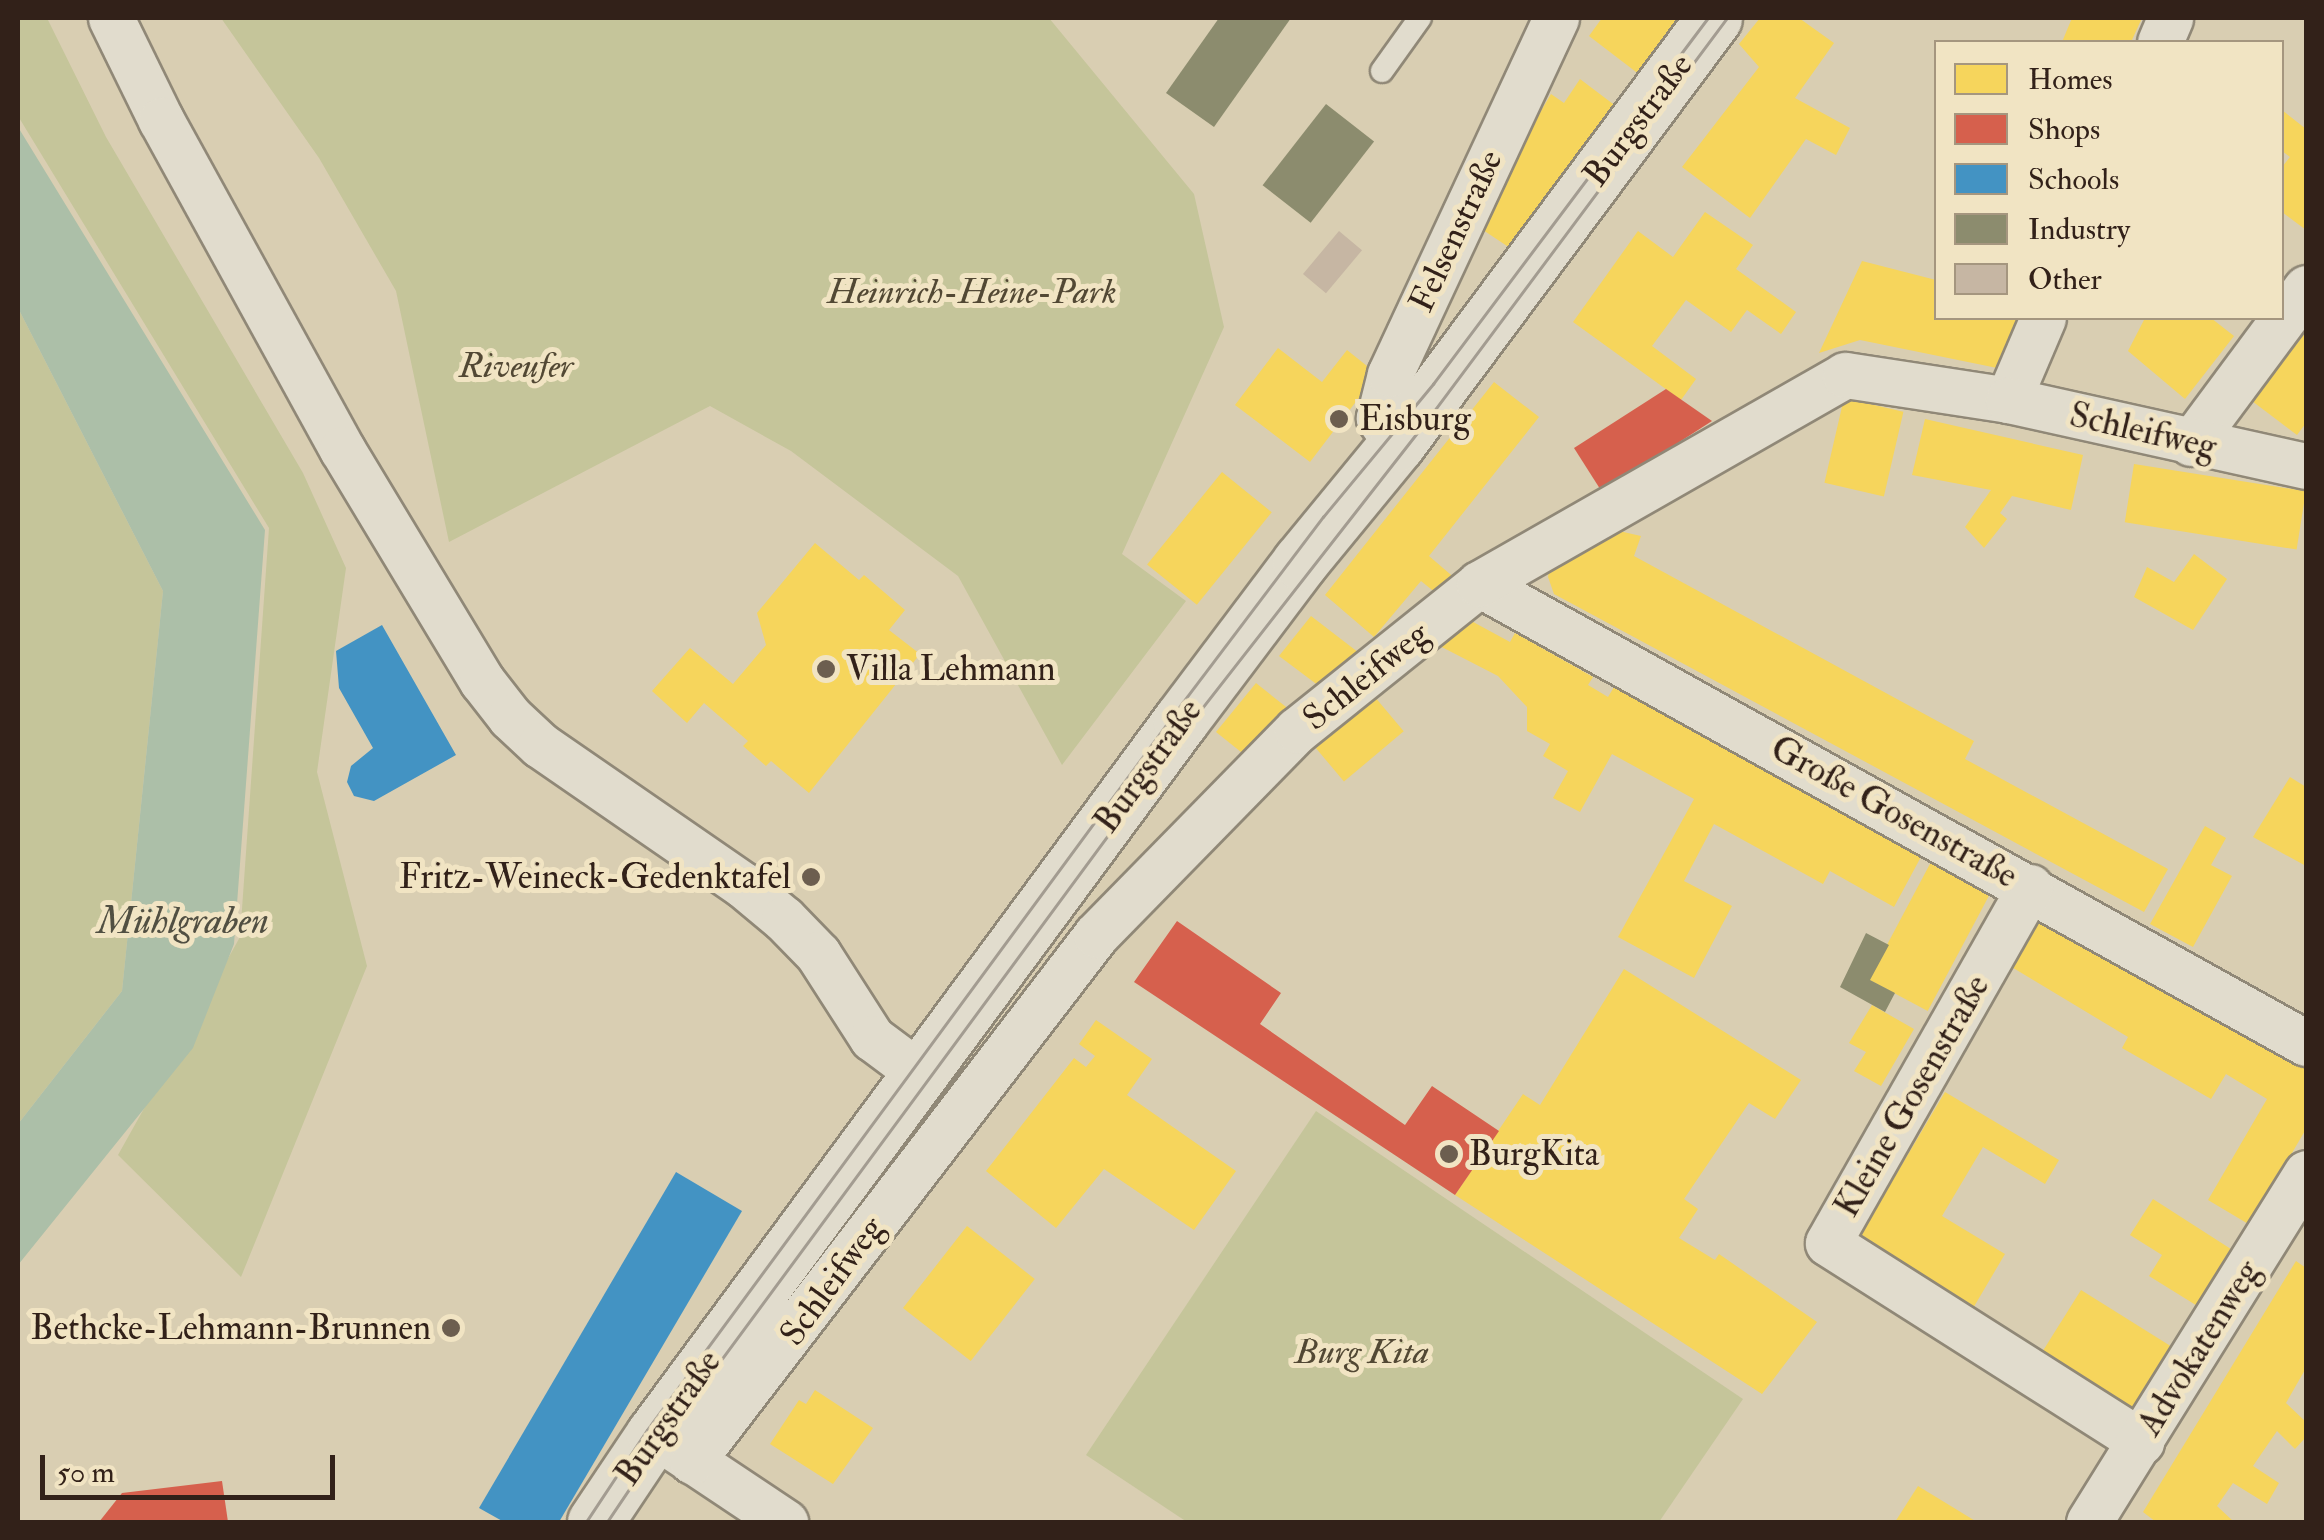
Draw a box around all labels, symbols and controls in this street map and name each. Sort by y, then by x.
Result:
legend [1934,40,2284,320]
street label: Burgstraße [1574,45,1702,195]
text: Homes [2028,61,2113,98]
text: Shops [2028,111,2100,148]
street label: Felsenstraße [1400,143,1512,319]
text: Schools [2028,161,2119,198]
text: Industry [2028,211,2130,248]
text: Other [2028,261,2102,298]
park label: Heinrich-Heine-Park [827,271,1117,313]
park label: Riveufer [459,345,573,387]
street label: Schleifweg [2066,394,2220,468]
place label: Eisburg [1359,398,1471,440]
marker: Eisburg [1328,408,1350,430]
street label: Schleifweg [1295,613,1437,739]
place label: Villa Lehmann [846,648,1056,690]
marker: Villa Lehmann [815,658,837,680]
street label: Burgstraße [1085,691,1211,841]
street label: Große Gosenstraße [1763,727,2025,897]
place label: Fritz-Weineck-Gedenktafel [399,856,791,898]
marker: Fritz-Weineck-Gedenktafel [800,866,822,888]
water label: Mühlgraben [97,899,269,945]
street label: Kleine Gosenstraße [1826,968,1998,1224]
place label: BurgKita [1469,1133,1599,1175]
marker: BurgKita [1438,1143,1460,1165]
street label: Schleifweg [771,1208,893,1354]
street label: Advokatenweg [2129,1253,2269,1443]
place label: Bethcke-Lehmann-Brunnen [31,1307,431,1349]
marker: Bethcke-Lehmann-Brunnen [440,1317,462,1339]
park label: Burg Kita [1295,1331,1429,1373]
street label: Burgstraße [606,1342,730,1494]
scale bar [45,1435,340,1497]
text: 50 m [57,1454,115,1491]

